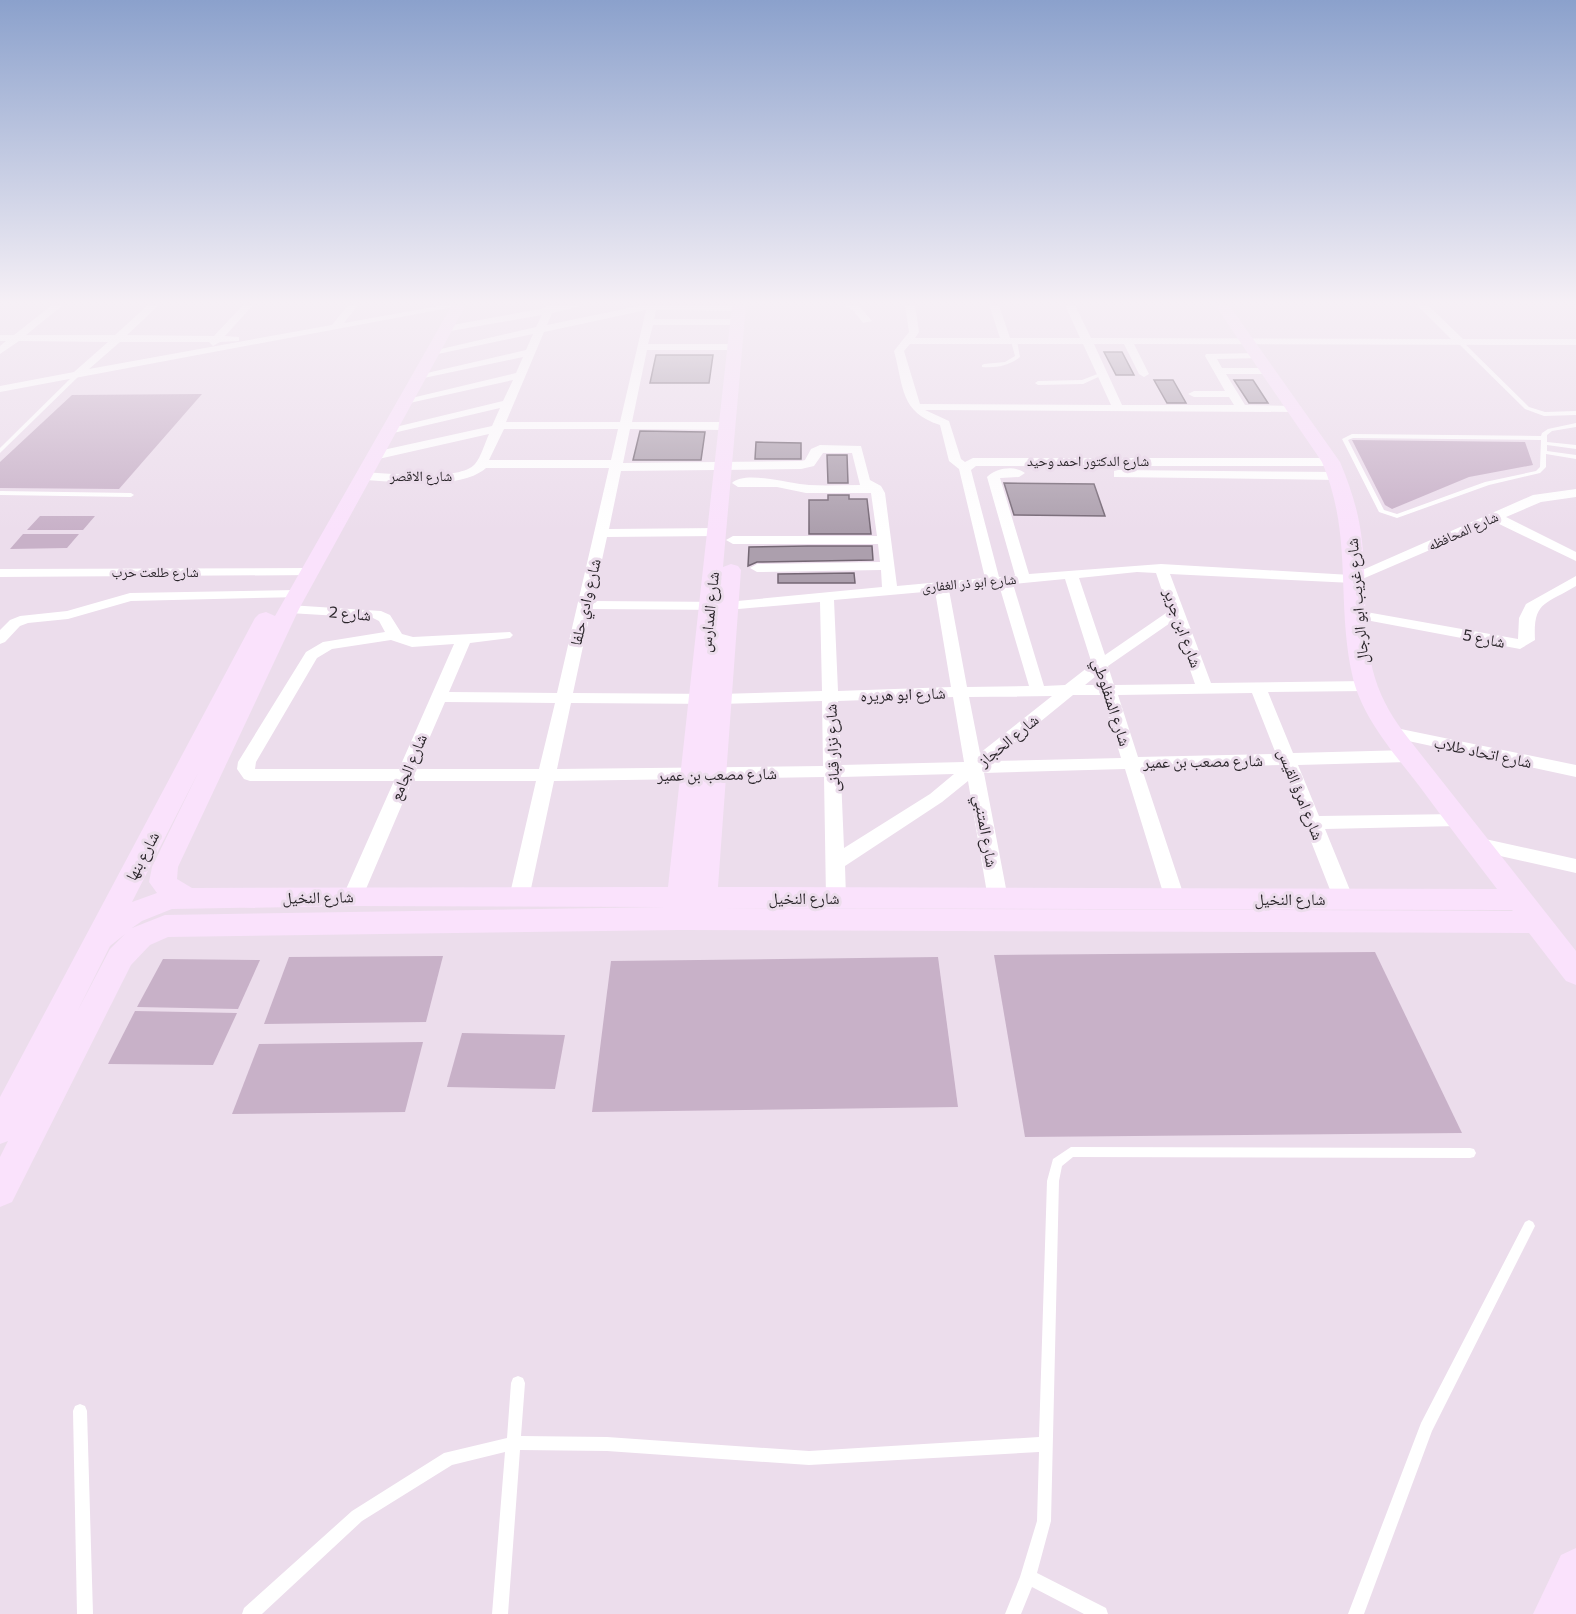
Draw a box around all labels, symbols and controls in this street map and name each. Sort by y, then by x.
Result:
street label: شارع الدكتور احمد وحيد [1027,452,1149,471]
street label: شارع الاقصر [389,467,452,486]
street label: شارع المحافظه [1425,507,1501,555]
street label: شارع غريب ابو الرجال [1342,537,1373,665]
street label: شارع وادي حلفا [565,557,608,648]
street label: شارع طلعت حرب [111,563,199,582]
street label: شارع ابو ذر الغفارى [921,570,1017,597]
street label: شارع المدارس [695,571,724,653]
street label: شارع ابن جرير [1158,585,1207,671]
street label: شارع 2 [328,601,372,626]
street label: شارع 5 [1461,624,1507,653]
street label: شارع المنفلوطي [1085,656,1136,749]
street label: شارع ابو هريره [860,683,946,706]
street label: شارع نزار قبانى [820,704,845,792]
street label: شارع الحجاز [973,710,1043,772]
street label: شارع الجامع [385,731,432,804]
street label: شارع اتحاد طلاب [1432,732,1534,773]
street label: شارع امرؤ القيس [1273,745,1328,843]
street label: شارع مصعب بن عمير [1142,750,1263,773]
street label: شارع مصعب بن عمير [656,763,777,786]
street label: شارع المتنبي [967,793,1002,869]
street label: شارع بنها [121,828,164,884]
street label: شارع النخيل [282,886,354,909]
street label: شارع النخيل [768,888,840,909]
street label: شارع النخيل [1254,889,1326,910]

